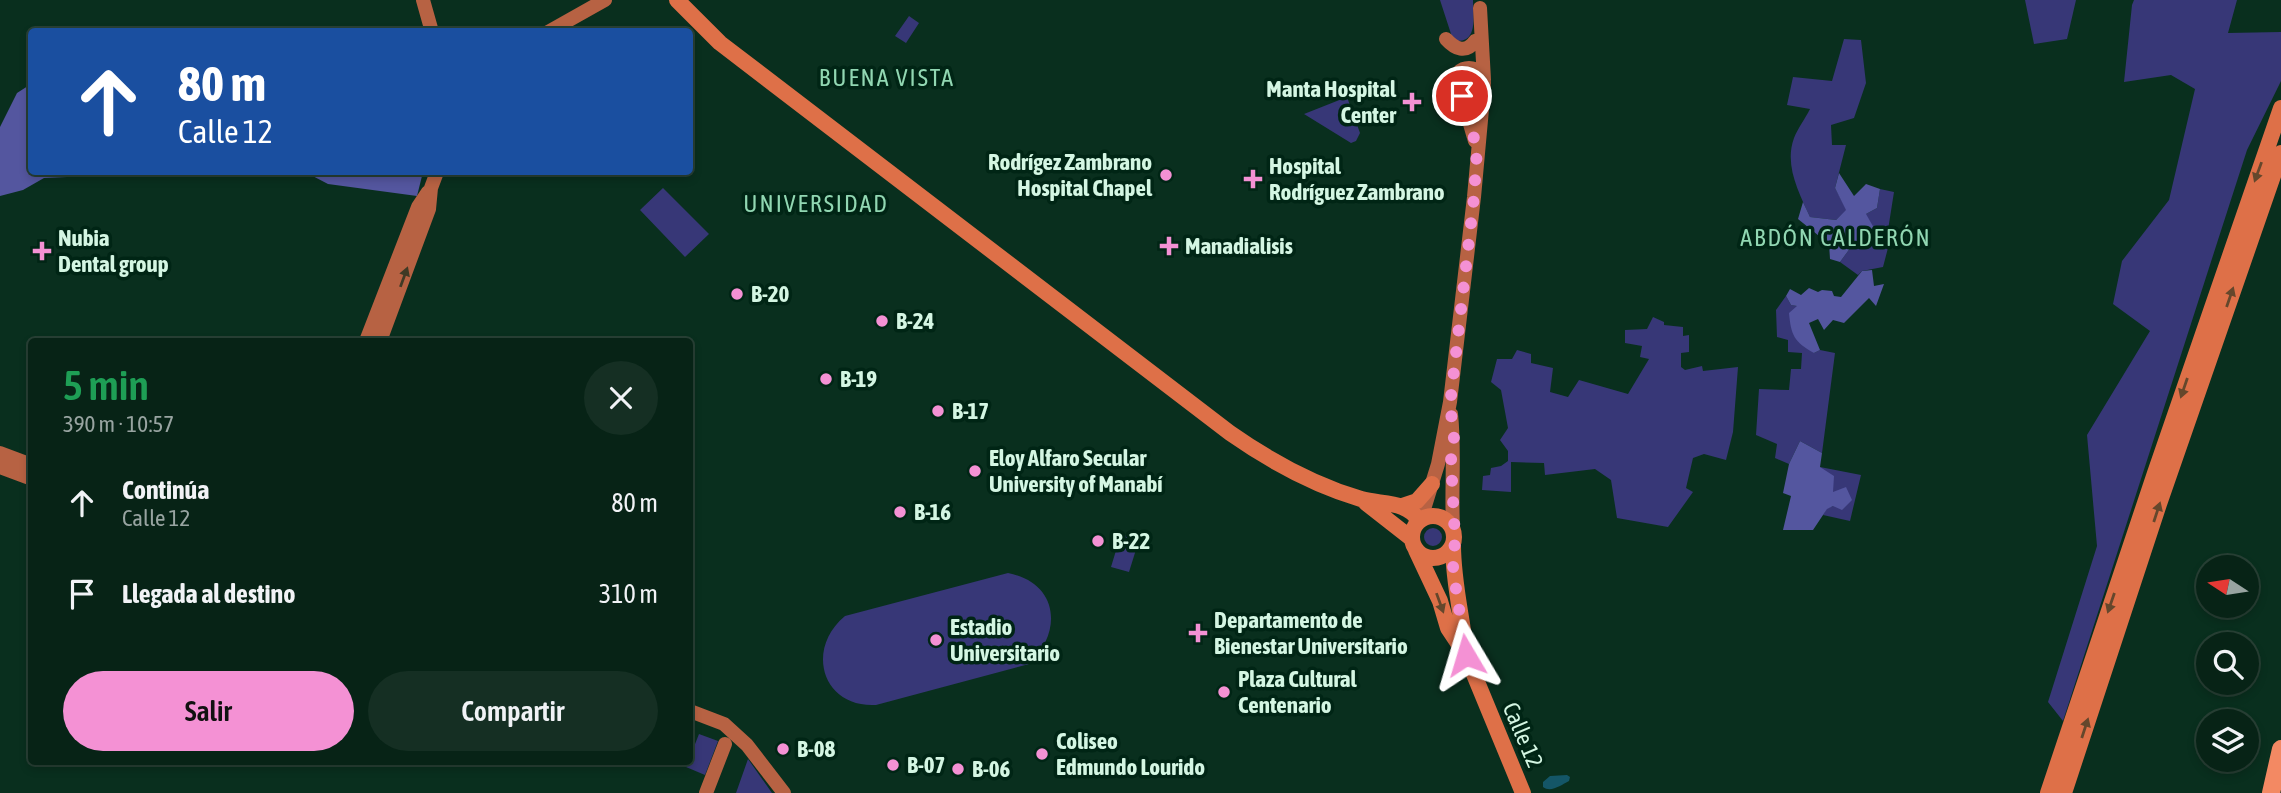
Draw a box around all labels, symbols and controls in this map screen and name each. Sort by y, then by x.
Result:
text: 80 m [178,55,266,111]
icon: ahead [63,56,154,147]
district label: BUENA VISTA [819,64,955,91]
pin [1432,66,1492,126]
place label: Manta Hospital Center [1266,76,1397,128]
icon: arrive [1443,77,1481,115]
marker: Manta Hospital Center [1402,92,1422,112]
text: Calle 12 [178,113,273,150]
place label: Rodrígez Zambrano Hospital Chapel [988,149,1153,201]
place label: Hospital Rodríguez Zambrano [1269,153,1445,205]
one-way arrow [2252,162,2263,183]
marker: Rodrígez Zambrano Hospital Chapel [1158,167,1174,183]
marker: Hospital Rodríguez Zambrano [1243,169,1263,189]
district label: UNIVERSIDAD [743,190,889,217]
district label: ABDÓN CALDERÓN [1740,224,1932,251]
place label: Nubia Dental group [58,225,169,277]
place label: Manadialisis [1185,233,1293,259]
marker: Manadialisis [1159,236,1179,256]
marker: Nubia Dental group [32,241,52,261]
one-way arrow [399,267,410,288]
place label: B-20 [751,281,789,307]
marker: B-20 [729,286,745,302]
one-way arrow [2225,286,2236,307]
place label: B-24 [896,308,934,334]
marker: B-24 [874,313,890,329]
text: 5 min [63,361,149,409]
button: close [584,361,658,435]
place label: B-19 [840,366,877,392]
marker: B-19 [818,371,834,387]
one-way arrow [2178,377,2189,398]
place label: B-17 [952,398,989,424]
marker: B-17 [930,403,946,419]
text: 390 m · 10:57 [63,411,174,437]
place label: Eloy Alfaro Secular University of Manabí [989,445,1163,497]
marker: Eloy Alfaro Secular University of Manabí [967,463,983,479]
text: Continúa [122,475,209,505]
icon: ahead [63,484,101,522]
text: 80 m [611,488,658,518]
place label: B-16 [914,499,951,525]
one-way arrow [2152,501,2162,522]
marker: B-16 [892,504,908,520]
text: Calle 12 [122,505,190,531]
place label: B-22 [1112,528,1150,554]
marker: B-22 [1090,533,1106,549]
north arrow [2196,555,2259,618]
map controls [2196,555,2259,772]
icon: arrive [63,575,101,613]
text: Llegada al destino [122,579,295,609]
text: 310 m [599,579,658,609]
one-way arrow [1434,593,1445,614]
one-way arrow [2105,593,2116,614]
place label: Departamento de Bienestar Universitario [1214,607,1408,659]
place label: Estadio Universitario [950,614,1060,666]
position arrow [1429,618,1503,692]
marker: Departamento de Bienestar Universitario [1188,623,1208,643]
marker: Estadio Universitario [928,632,944,648]
button: search [2196,632,2259,695]
place label: Plaza Cultural Centenario [1238,666,1357,718]
button: Salir [63,671,354,751]
button: Compartir [368,671,658,751]
marker: Plaza Cultural Centenario [1216,684,1232,700]
street label: Calle 12 [1498,699,1548,771]
button: layers [2196,709,2259,772]
one-way arrow [2081,717,2091,738]
place label: Coliseo Edmundo Lourido [1056,728,1205,780]
place label: B-08 [797,736,835,762]
marker: B-08 [775,741,791,757]
marker: Coliseo Edmundo Lourido [1034,746,1050,762]
place label: B-07 [907,752,945,778]
place label: B-06 [972,756,1010,782]
marker: B-07 [885,757,901,773]
marker: B-06 [950,761,966,777]

